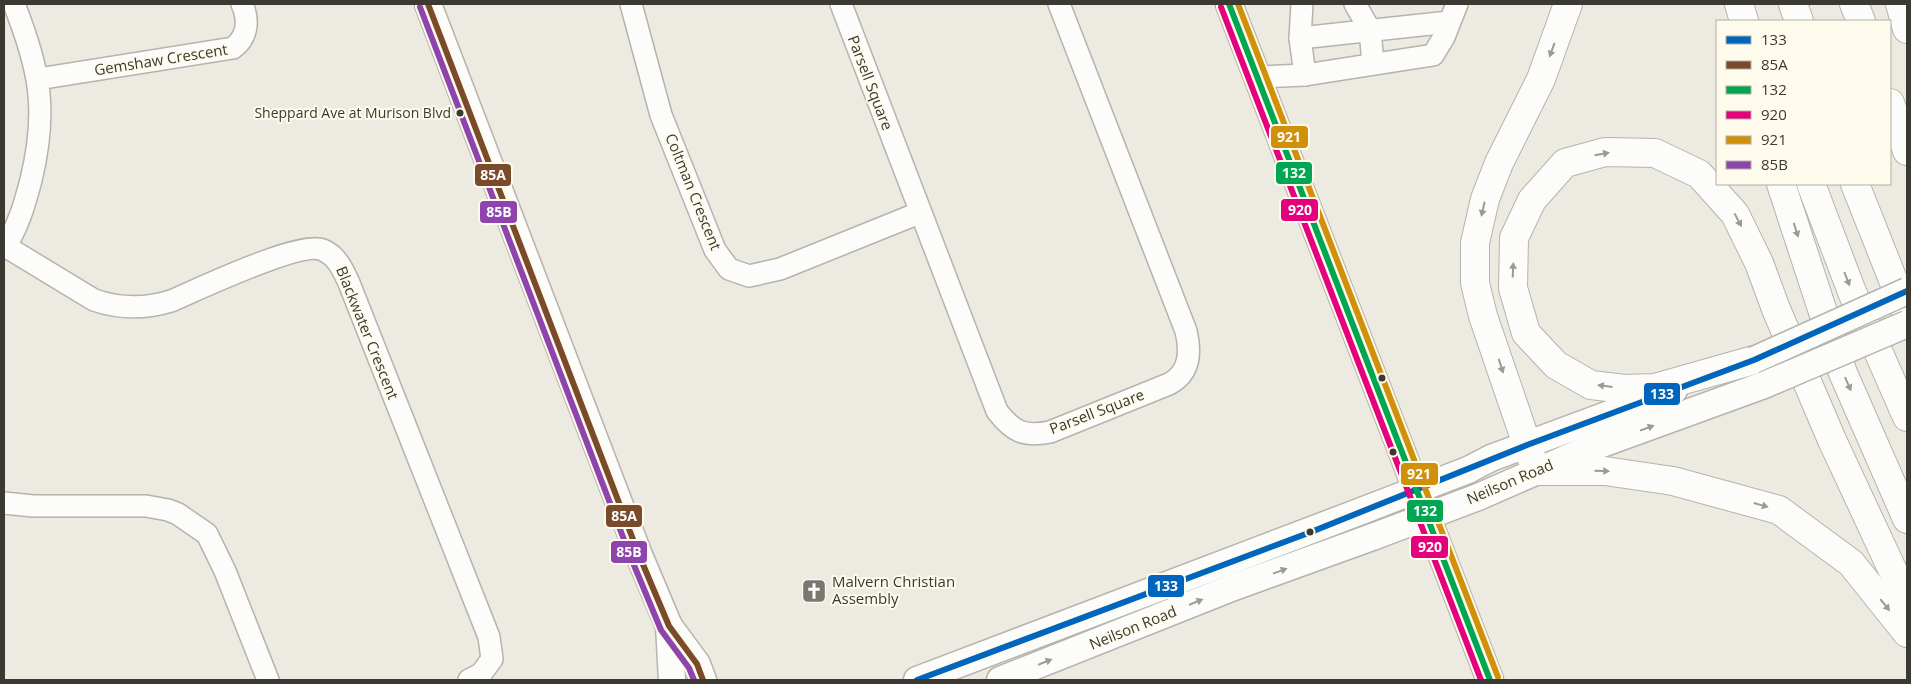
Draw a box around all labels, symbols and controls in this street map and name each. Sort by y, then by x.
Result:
legend [1716,20,1891,185]
text: 133 [1761,29,1787,49]
street label: Parsell Square [844,32,898,133]
street label: Gemshaw Crescent [93,39,229,79]
one-way arrow [1548,42,1555,57]
text: 85A [1761,54,1788,74]
text: 132 [1761,79,1787,99]
place label: Sheppard Ave at Murison Blvd [254,103,451,122]
text: 920 [1761,104,1787,124]
marker: Sheppard Ave at Murison Blvd [455,108,465,118]
line badge: 921 [1270,125,1309,149]
text: 921 [1277,127,1301,146]
text: 921 [1761,129,1787,149]
street label: Coltman Crescent [661,130,726,253]
one-way arrow [1595,149,1611,157]
text: 85B [1761,154,1788,174]
line badge: 132 [1275,161,1313,185]
line badge: 85A [474,163,512,187]
text: 132 [1282,163,1306,182]
text: 85A [480,165,506,184]
line badge: 920 [1280,198,1319,222]
line badge: 85B [479,200,518,224]
text: 920 [1288,200,1312,219]
one-way arrow [1478,201,1486,217]
text: 85B [486,202,512,221]
one-way arrow [1734,213,1742,228]
one-way arrow [1793,223,1801,238]
one-way arrow [1510,262,1518,278]
street label: Blackwater Crescent [332,263,404,402]
one-way arrow [1844,271,1851,286]
one-way arrow [1497,359,1505,374]
unlabelled marker [1377,373,1387,383]
one-way arrow [1845,377,1853,391]
one-way arrow [1596,382,1612,390]
line badge: 133 [1643,382,1681,406]
street label: Parsell Square [1046,384,1147,438]
text: 133 [1650,384,1674,403]
one-way arrow [1639,424,1654,431]
unlabelled marker [1388,447,1398,457]
street label: Neilson Road [1463,454,1556,508]
line badge: 921 [1400,462,1439,486]
text: 921 [1407,464,1431,483]
one-way arrow [1595,468,1611,476]
line badge: 132 [1406,499,1444,523]
text: 132 [1413,501,1437,520]
one-way arrow [1753,501,1768,509]
line badge: 85A [605,504,643,528]
text: 85A [611,506,637,525]
unlabelled marker [1305,527,1315,537]
line badge: 920 [1410,535,1449,559]
text: 920 [1418,537,1442,556]
line badge: 85B [610,540,648,564]
text: 85B [616,542,642,561]
one-way arrow [1273,567,1288,575]
place label: Malvern Christian Assembly [832,571,955,608]
line badge: 133 [1147,574,1185,598]
text: 133 [1154,576,1178,595]
church icon: Malvern Christian Assembly [801,578,827,604]
one-way arrow [1189,598,1204,606]
one-way arrow [1880,599,1891,612]
street label: Neilson Road [1086,601,1179,654]
one-way arrow [1038,658,1053,665]

